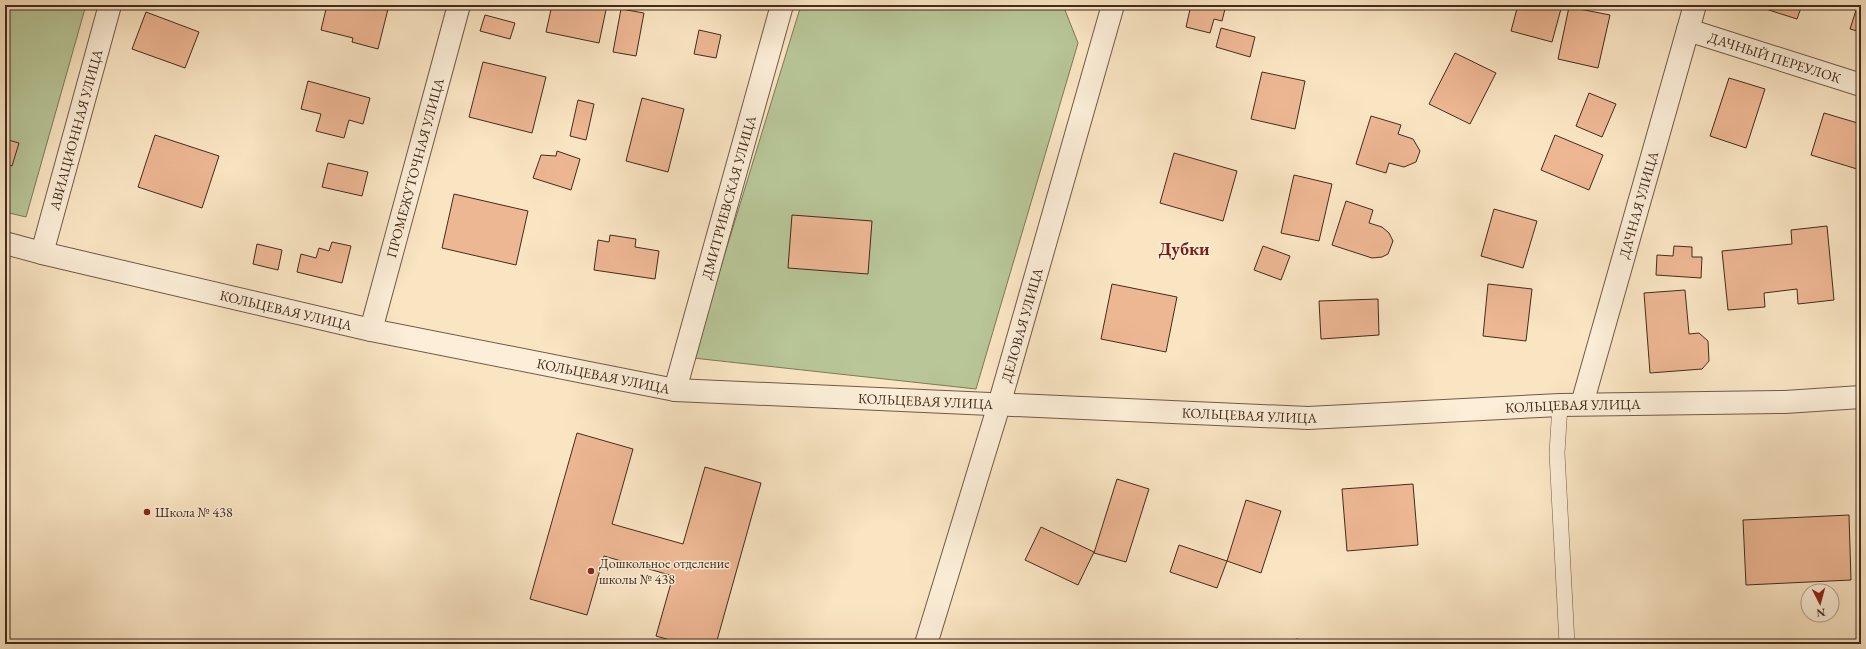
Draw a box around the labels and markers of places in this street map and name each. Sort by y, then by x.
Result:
place label: Школа № 438 [155,503,233,521]
marker: Школа № 438 [142,507,152,517]
place label: Дошкольное отделение школы № 438 [599,554,730,588]
marker: Дошкольное отделение школы № 438 [586,566,596,576]

